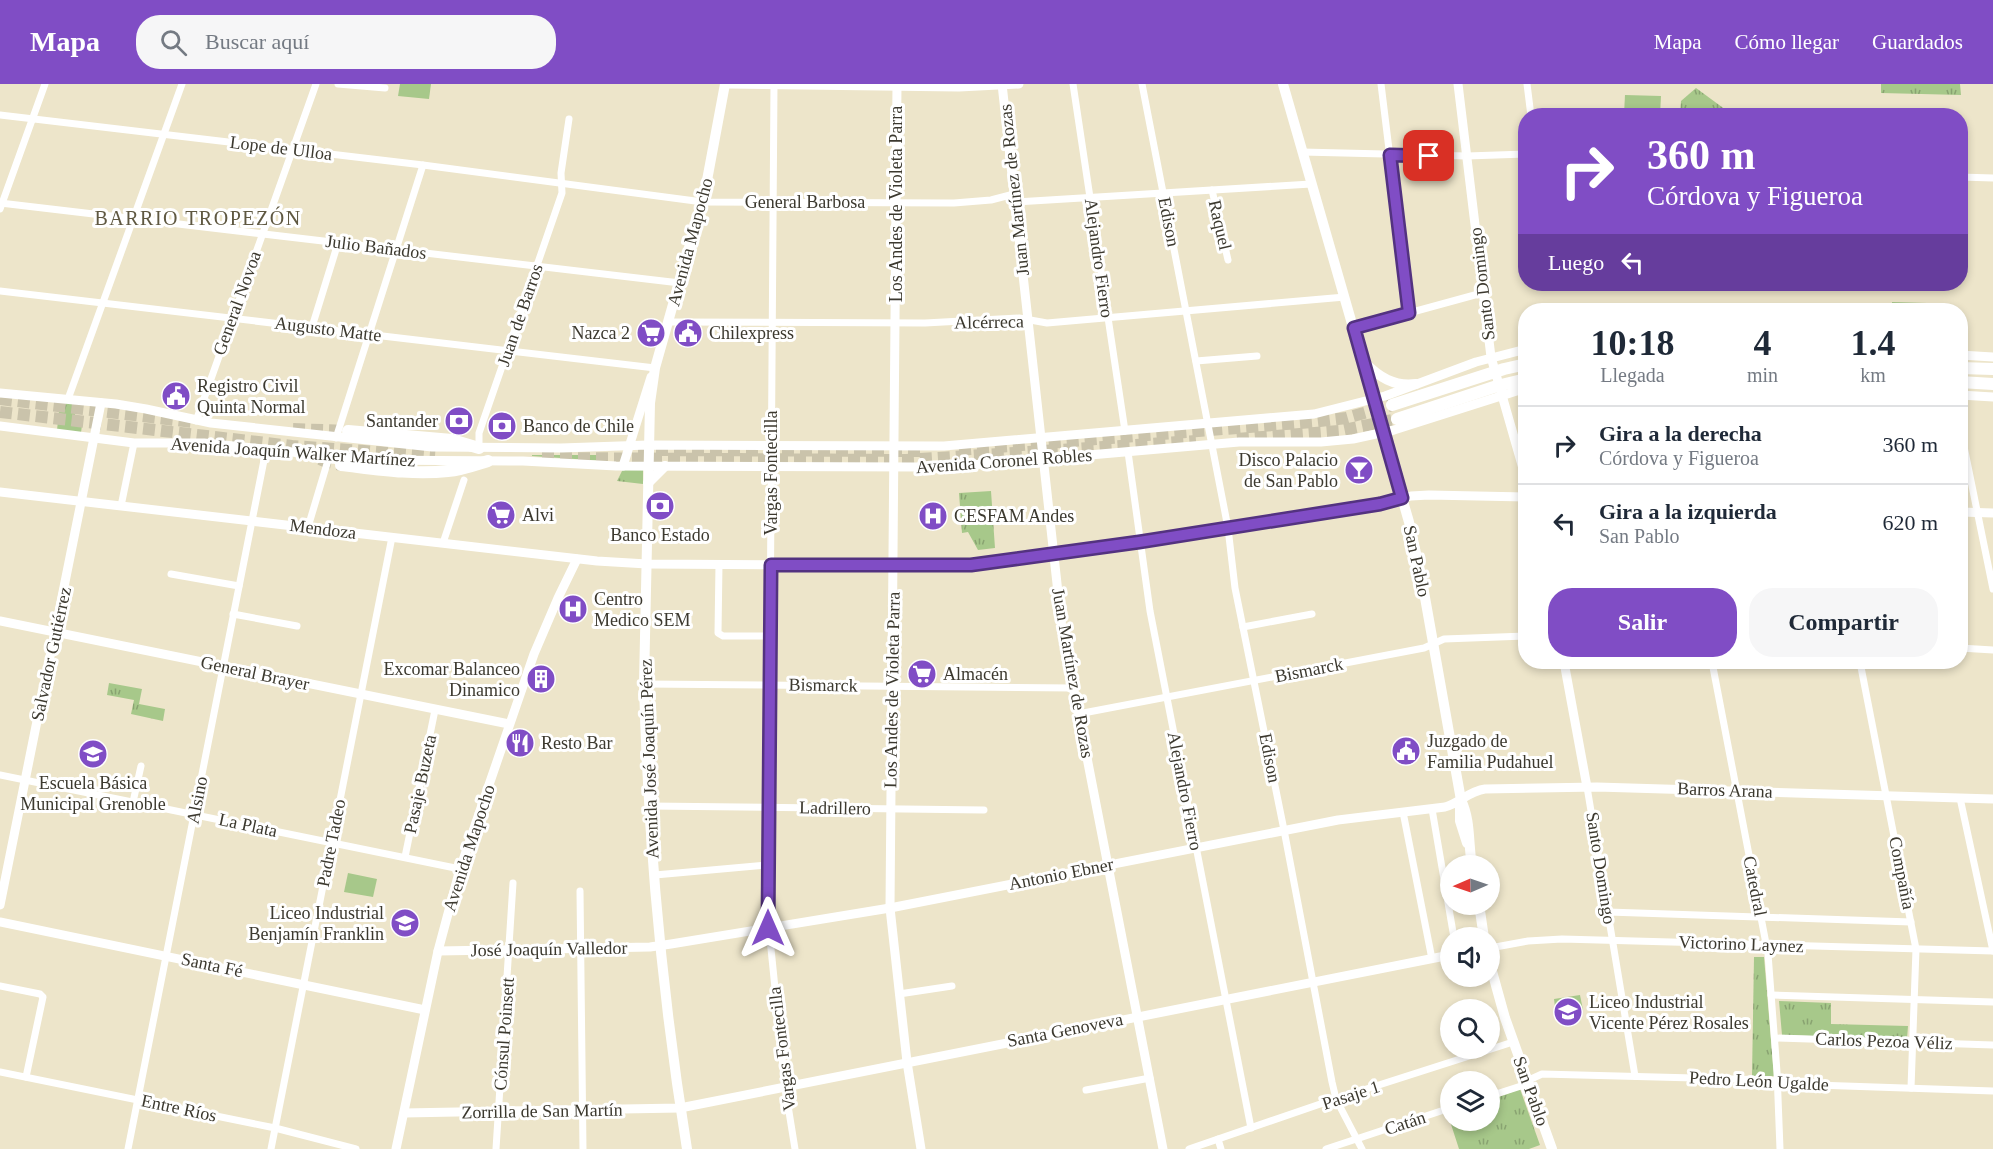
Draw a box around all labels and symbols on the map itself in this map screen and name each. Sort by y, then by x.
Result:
street label: Juan Martínez de Rozas [995,103,1033,277]
street label: Los Andes de Violeta Parra [886,106,906,302]
pin [1403,130,1454,181]
street label: Lope de Ulloa [229,132,333,164]
street label: Avenida Mapocho [663,176,717,308]
street label: General Barbosa [745,192,865,212]
street label: Edison [1154,196,1184,248]
street label: Alejandro Fierro [1081,197,1117,319]
street label: Raquel [1205,198,1235,252]
district label: BARRIO TROPEZÓN [94,206,302,229]
street label: Santo Domingo [1465,226,1499,342]
street label: Julio Bañados [324,231,428,263]
street label: General Novoa [209,248,265,358]
street label: Juan de Barros [493,261,547,369]
street label: Alcérreca [954,311,1024,333]
street label: Augusto Matte [273,313,383,345]
supermarket icon: Nazca 2 [635,317,667,349]
public building icon: Chilexpress [672,317,704,349]
place label: Nazca 2 [572,323,630,343]
place label: Chilexpress [709,323,794,343]
place label: Registro Civil Quinta Normal [197,376,305,417]
public building icon: Registro Civil Quinta Normal [160,380,192,412]
bank icon: Santander [443,405,475,437]
bank icon: Banco de Chile [486,410,518,442]
street label: Vargas Fontecilla [761,410,781,536]
place label: Santander [366,411,438,431]
place label: Banco de Chile [523,416,634,436]
street label: Avenida Joaquín Walker Martínez [170,433,416,471]
street label: Avenida Coronel Robles [915,445,1093,477]
place label: Disco Palacio de San Pablo [1239,450,1338,491]
bar icon: Disco Palacio de San Pablo [1343,454,1375,486]
bank icon: Banco Estado [644,490,676,522]
supermarket icon: Alvi [485,499,517,531]
hospital icon: CESFAM Andes [917,500,949,532]
place label: Alvi [522,505,554,525]
place label: CESFAM Andes [954,506,1074,526]
street label: Mendoza [289,515,357,543]
street label: San Pablo [1400,523,1434,599]
place label: Banco Estado [610,525,710,545]
street label: Salvador Gutiérrez [27,585,75,723]
street label: Juan Martínez de Rozas [1048,586,1098,760]
place label: Centro Medico SEM [594,589,691,630]
street label: Los Andes de Violeta Parra [880,592,904,788]
hospital icon: Centro Medico SEM [557,593,589,625]
street label: General Brayer [199,652,311,694]
street label: Bismarck [1273,654,1345,686]
supermarket icon: Almacén [906,658,938,690]
place label: Excomar Balanceo Dinamico [384,659,520,700]
street label: Avenida José Joaquín Pérez [636,659,662,859]
building icon: Excomar Balanceo Dinamico [525,663,557,695]
place label: Almacén [943,664,1008,684]
street label: Bismarck [788,674,858,696]
restaurant icon: Resto Bar [504,727,536,759]
street label: Alejandro Fierro [1164,730,1206,852]
place label: Juzgado de Familia Pudahuel [1427,731,1553,772]
street label: Edison [1255,732,1285,784]
street label: Pasaje Buzeta [400,733,440,835]
place label: Resto Bar [541,733,613,753]
public building icon: Juzgado de Familia Pudahuel [1390,735,1422,767]
school or university icon: Escuela Básica Municipal Grenoble [77,738,109,770]
place label: Escuela Básica Municipal Grenoble [20,773,166,814]
street label: Alsino [183,775,211,825]
street label: Barros Arana [1677,778,1773,802]
street label: Avenida Mapocho [439,782,499,914]
street label: Padre Tadeo [313,797,349,889]
street label: Ladrillero [799,797,871,819]
street label: La Plata [217,809,279,841]
street label: Santo Domingo [1582,810,1620,926]
street label: Compañía [1885,835,1919,911]
street label: Antonio Ebner [1007,854,1115,894]
street label: Catedral [1739,854,1771,918]
north arrow [1440,855,1500,915]
position arrow [736,896,800,960]
place label: Liceo Industrial Benjamín Franklin [249,903,384,944]
school or university icon: Liceo Industrial Benjamín Franklin [389,907,421,939]
street label: Victorino Laynez [1678,932,1804,956]
street label: José Joaquín Valledor [471,938,627,960]
street label: Santa Fé [179,949,245,981]
street label: Cónsul Poinsett [490,977,518,1091]
street label: Vargas Fontecilla [764,986,800,1112]
place label: Liceo Industrial Vicente Pérez Rosales [1589,992,1749,1033]
school or university icon: Liceo Industrial Vicente Pérez Rosales [1552,996,1584,1028]
street label: Santa Genoveva [1005,1009,1125,1051]
street label: Carlos Pezoa Véliz [1815,1029,1953,1053]
street label: San Pablo [1509,1054,1553,1128]
street label: Pedro León Ugalde [1689,1067,1829,1095]
street label: Pasaje 1 [1320,1076,1382,1114]
street label: Entre Ríos [140,1090,218,1126]
street label: Zorrilla de San Martín [461,1100,623,1122]
street label: Catán [1382,1107,1428,1139]

